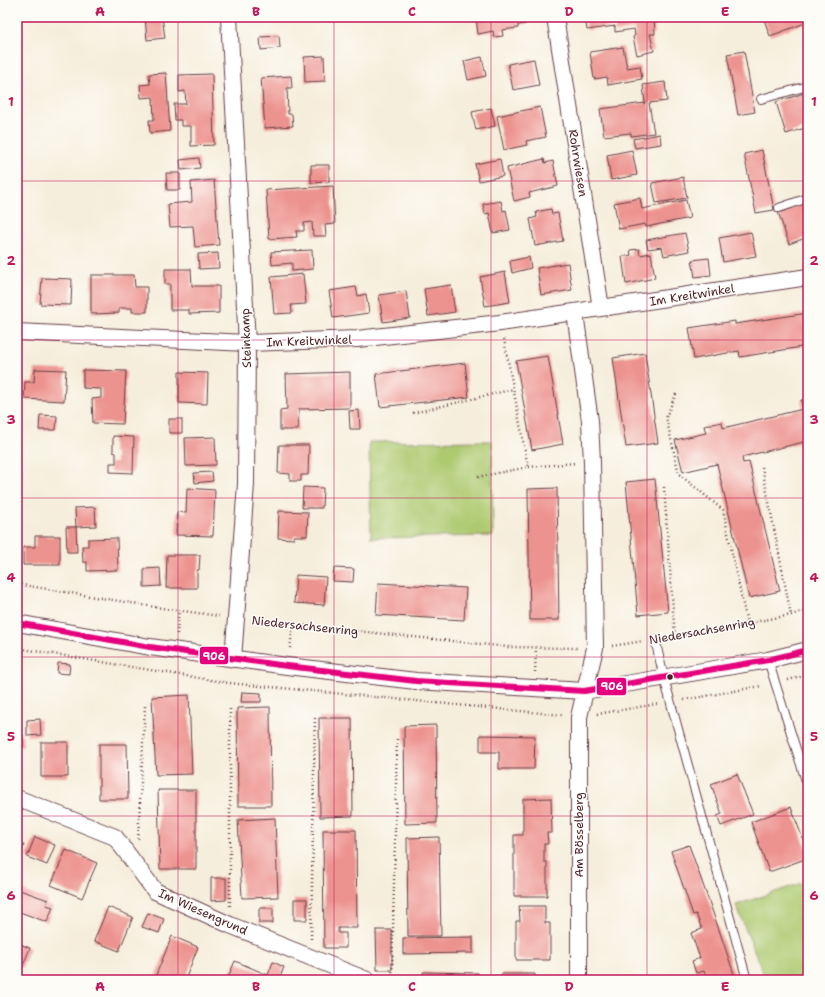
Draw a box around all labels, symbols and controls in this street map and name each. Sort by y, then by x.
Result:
text: A [95,3,105,20]
text: B [252,3,260,20]
text: C [408,3,416,20]
text: D [564,3,574,20]
text: E [721,3,730,20]
text: 1 [8,93,14,110]
text: 1 [811,93,817,110]
street label: Rohrwiesen [565,128,591,198]
text: 2 [6,252,16,269]
text: 2 [809,252,819,269]
street label: Im Kreitwinkel [648,280,736,310]
street label: Steinkamp [237,308,255,368]
street label: Im Kreitwinkel [266,331,353,350]
text: 3 [6,411,16,428]
text: 3 [809,411,819,428]
text: 4 [6,569,16,586]
text: 4 [809,569,819,586]
street label: Niedersachsenring [251,612,359,640]
street label: Niedersachsenring [648,614,756,648]
line badge: 906 [199,646,229,665]
text: 906 [203,649,226,664]
unlabelled marker [665,672,675,682]
line badge: 906 [596,677,627,696]
text: 906 [601,679,624,694]
text: 5 [7,728,15,745]
text: 5 [810,728,818,745]
street label: Am Bösselberg [571,792,587,878]
street label: Im Wiesengrund [156,885,250,939]
text: 6 [6,887,16,904]
text: 6 [809,887,819,904]
text: A [95,978,105,995]
text: B [252,978,260,995]
text: C [408,978,416,995]
text: D [564,978,574,995]
text: E [721,978,730,995]

